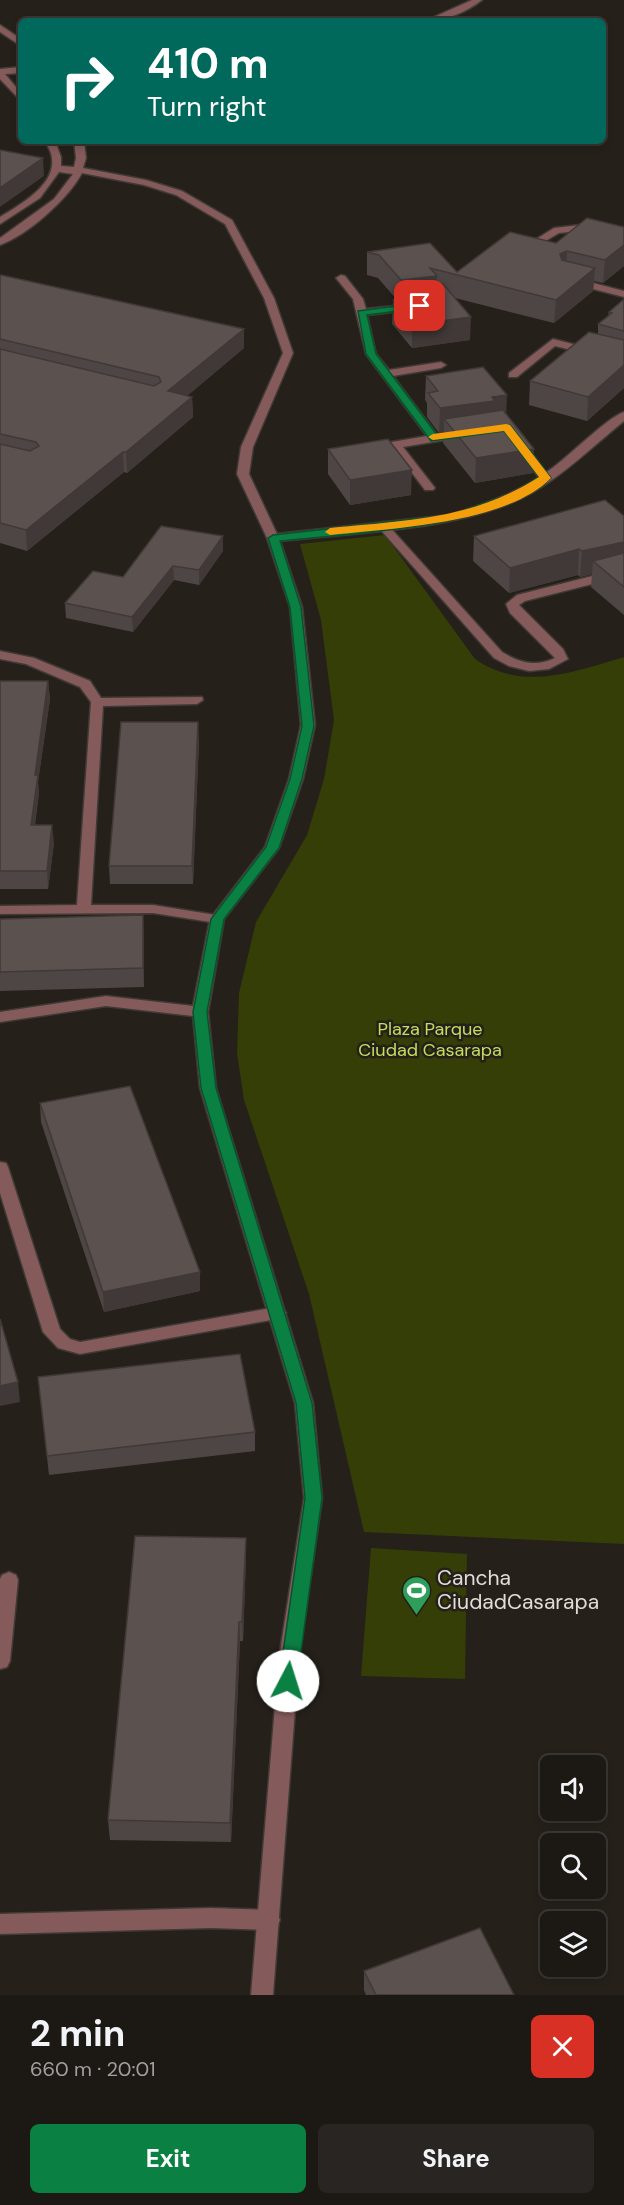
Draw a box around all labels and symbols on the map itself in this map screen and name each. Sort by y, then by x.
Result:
pin [394,280,445,331]
park label: Plaza Parque Ciudad Casarapa [358,1017,502,1062]
place label: Cancha CiudadCasarapa [437,1564,599,1616]
sports icon: Cancha CiudadCasarapa [400,1574,432,1616]
position arrow [256,1649,320,1713]

